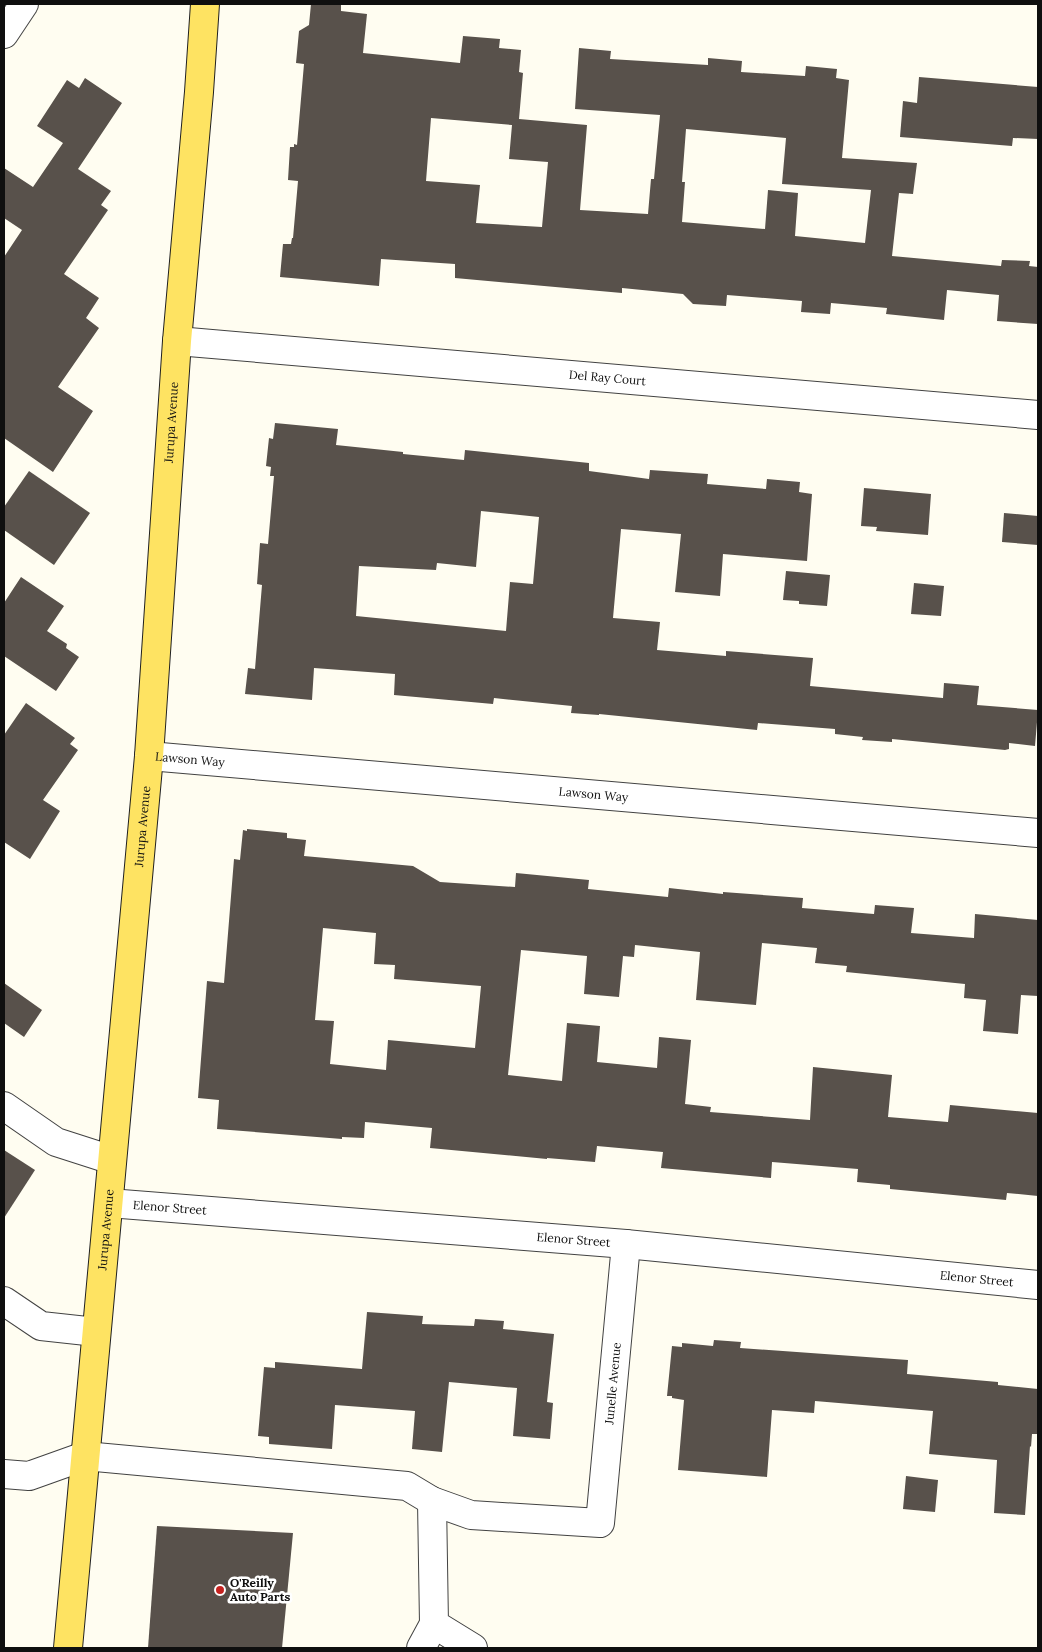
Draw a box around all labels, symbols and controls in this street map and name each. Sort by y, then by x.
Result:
street label: Del Ray Court [568,367,647,388]
street label: Jurupa Avenue [161,381,181,464]
street label: Lawson Way [154,749,226,770]
street label: Lawson Way [558,784,629,805]
street label: Jurupa Avenue [131,785,153,869]
street label: Jurupa Avenue [94,1188,117,1272]
street label: Elenor Street [132,1197,208,1218]
street label: Elenor Street [536,1229,611,1250]
street label: Elenor Street [939,1267,1015,1290]
street label: Junelle Avenue [601,1341,624,1426]
place label: O'Reilly Auto Parts [230,1575,291,1604]
marker: O'Reilly Auto Parts [214,1584,226,1596]

